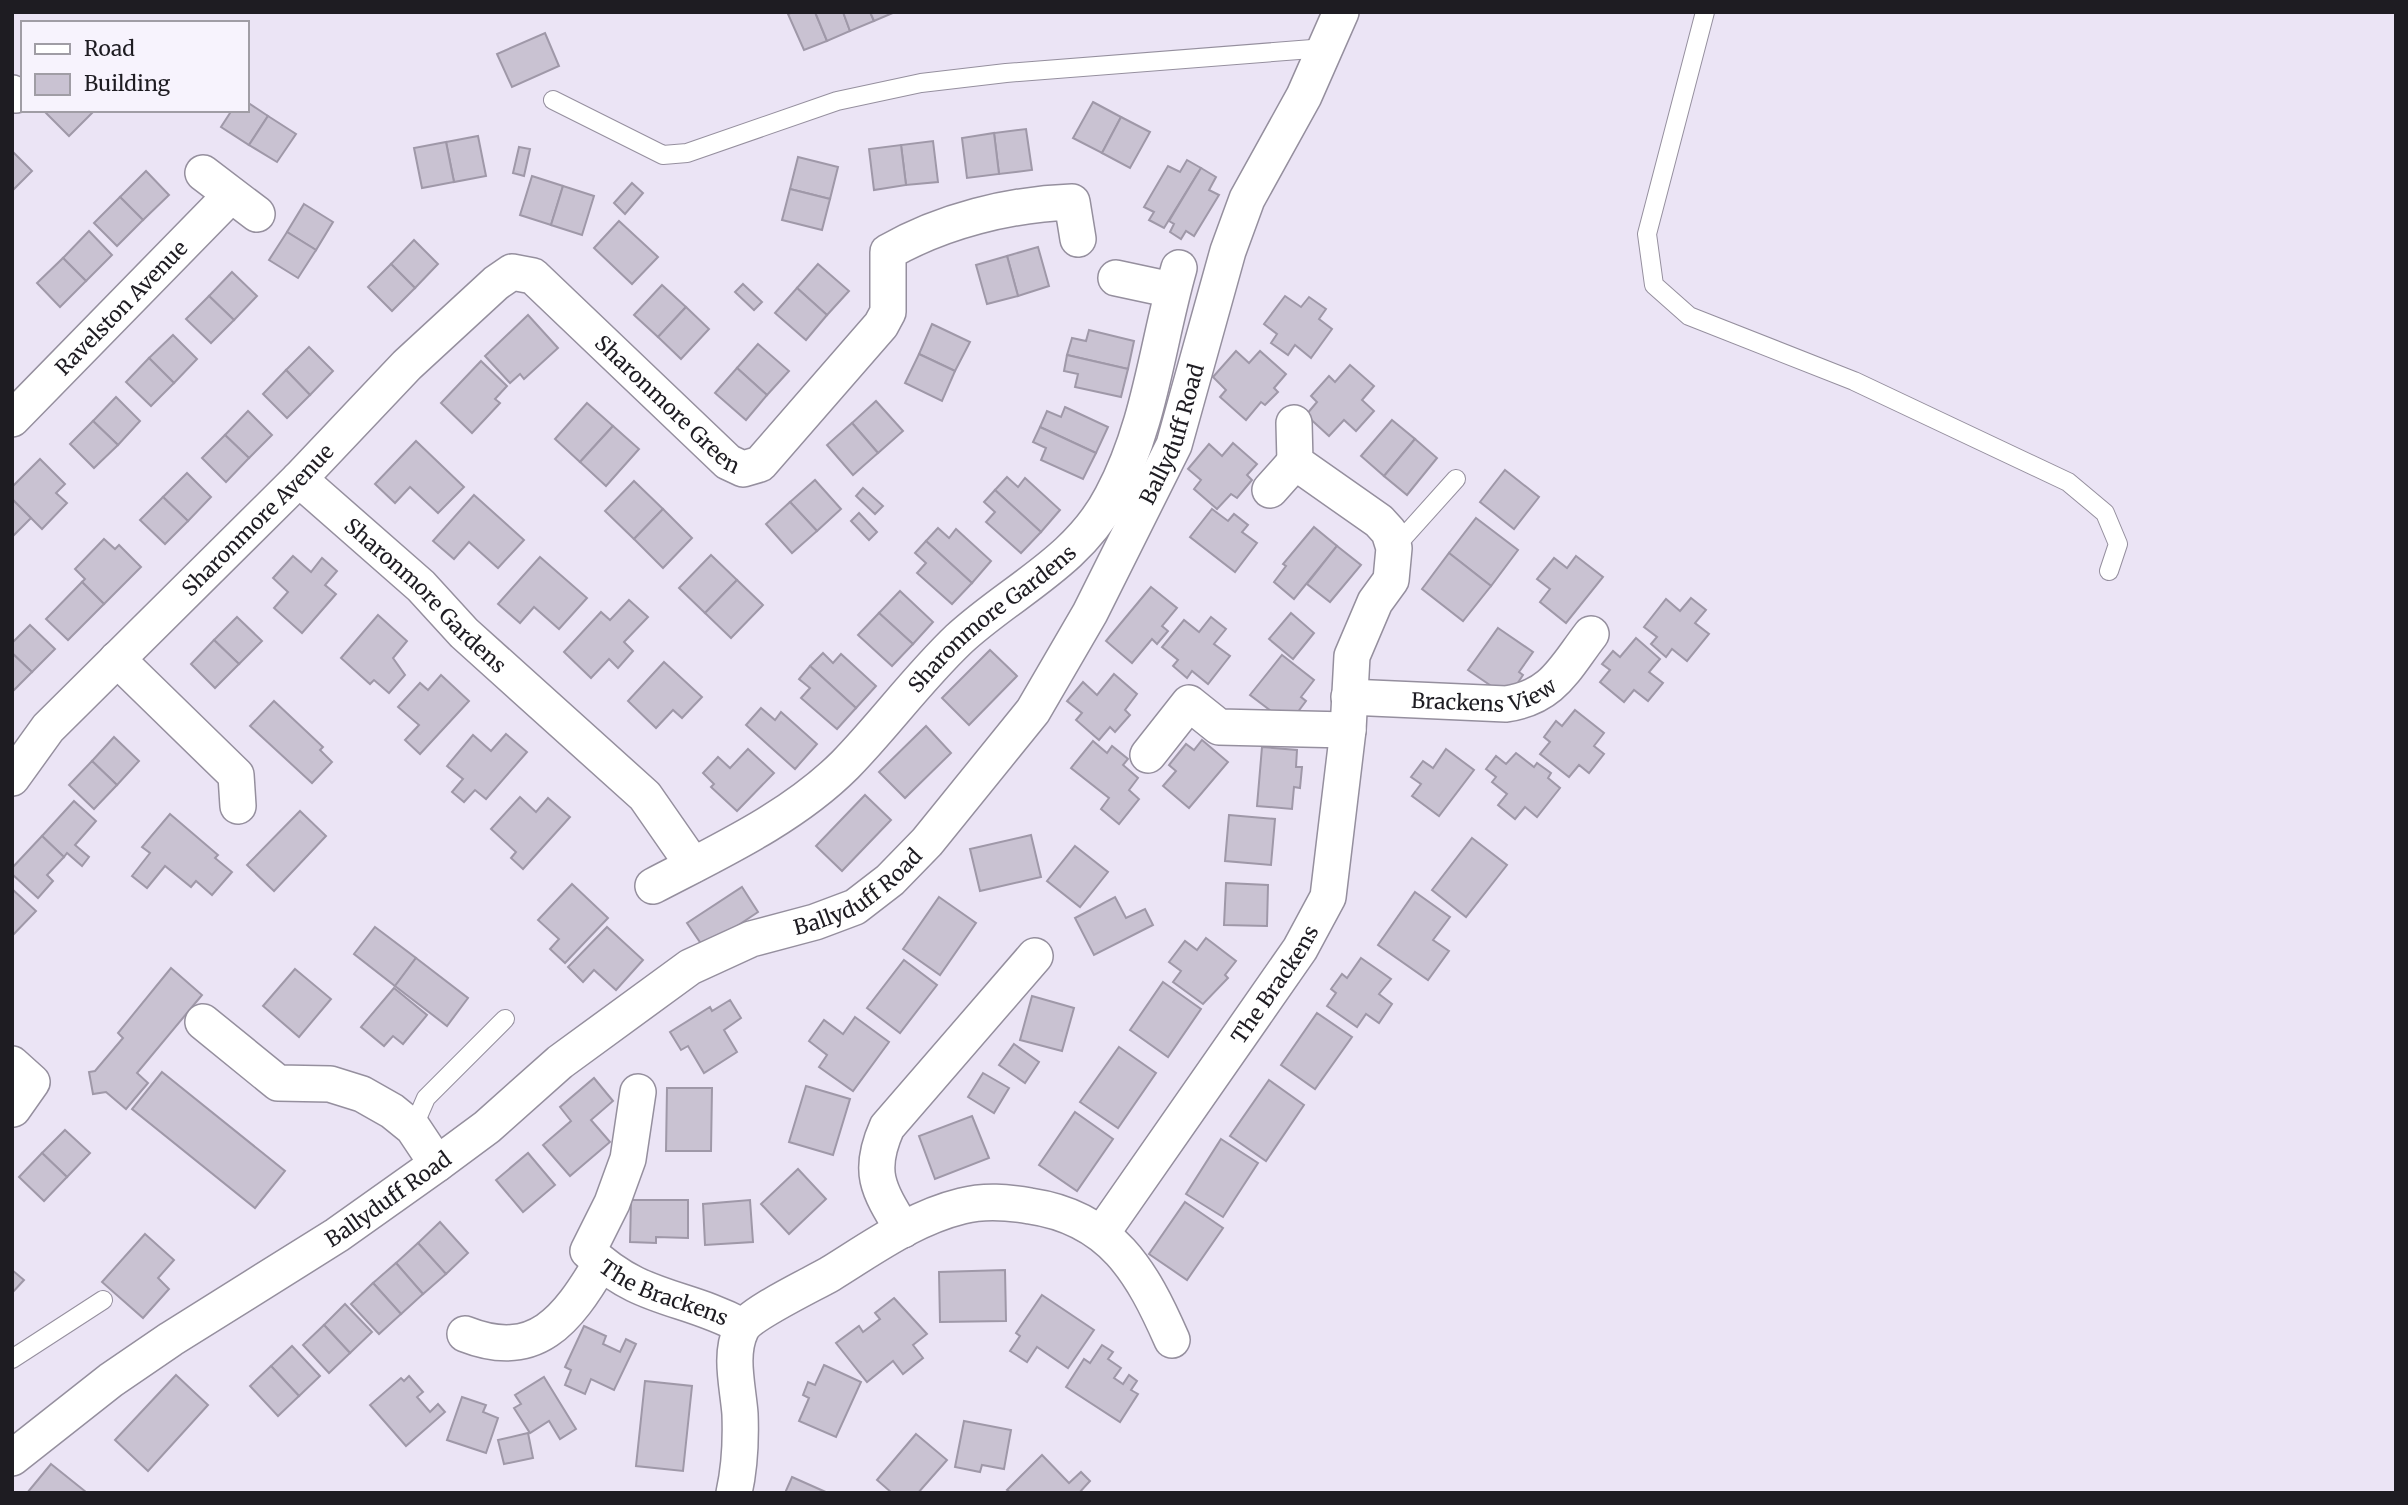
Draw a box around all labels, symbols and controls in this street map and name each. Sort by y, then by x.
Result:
legend [21,21,248,112]
text: Road [84,35,135,62]
text: Building [84,70,171,97]
street label: Ravelston Avenue [49,234,193,380]
street label: Sharonmore Green [589,329,744,479]
street label: Ballyduff Road [1133,360,1210,509]
street label: Sharonmore Avenue [176,438,339,601]
street label: Sharonmore Gardens [339,512,512,678]
street label: Sharonmore Gardens [902,539,1081,698]
street label: Brackens View [1411,672,1562,718]
street label: Ballyduff Road [791,842,928,941]
street label: The Brackens [1225,920,1324,1049]
street label: Ballyduff Road [320,1145,457,1253]
street label: The Brackens [594,1253,733,1331]

